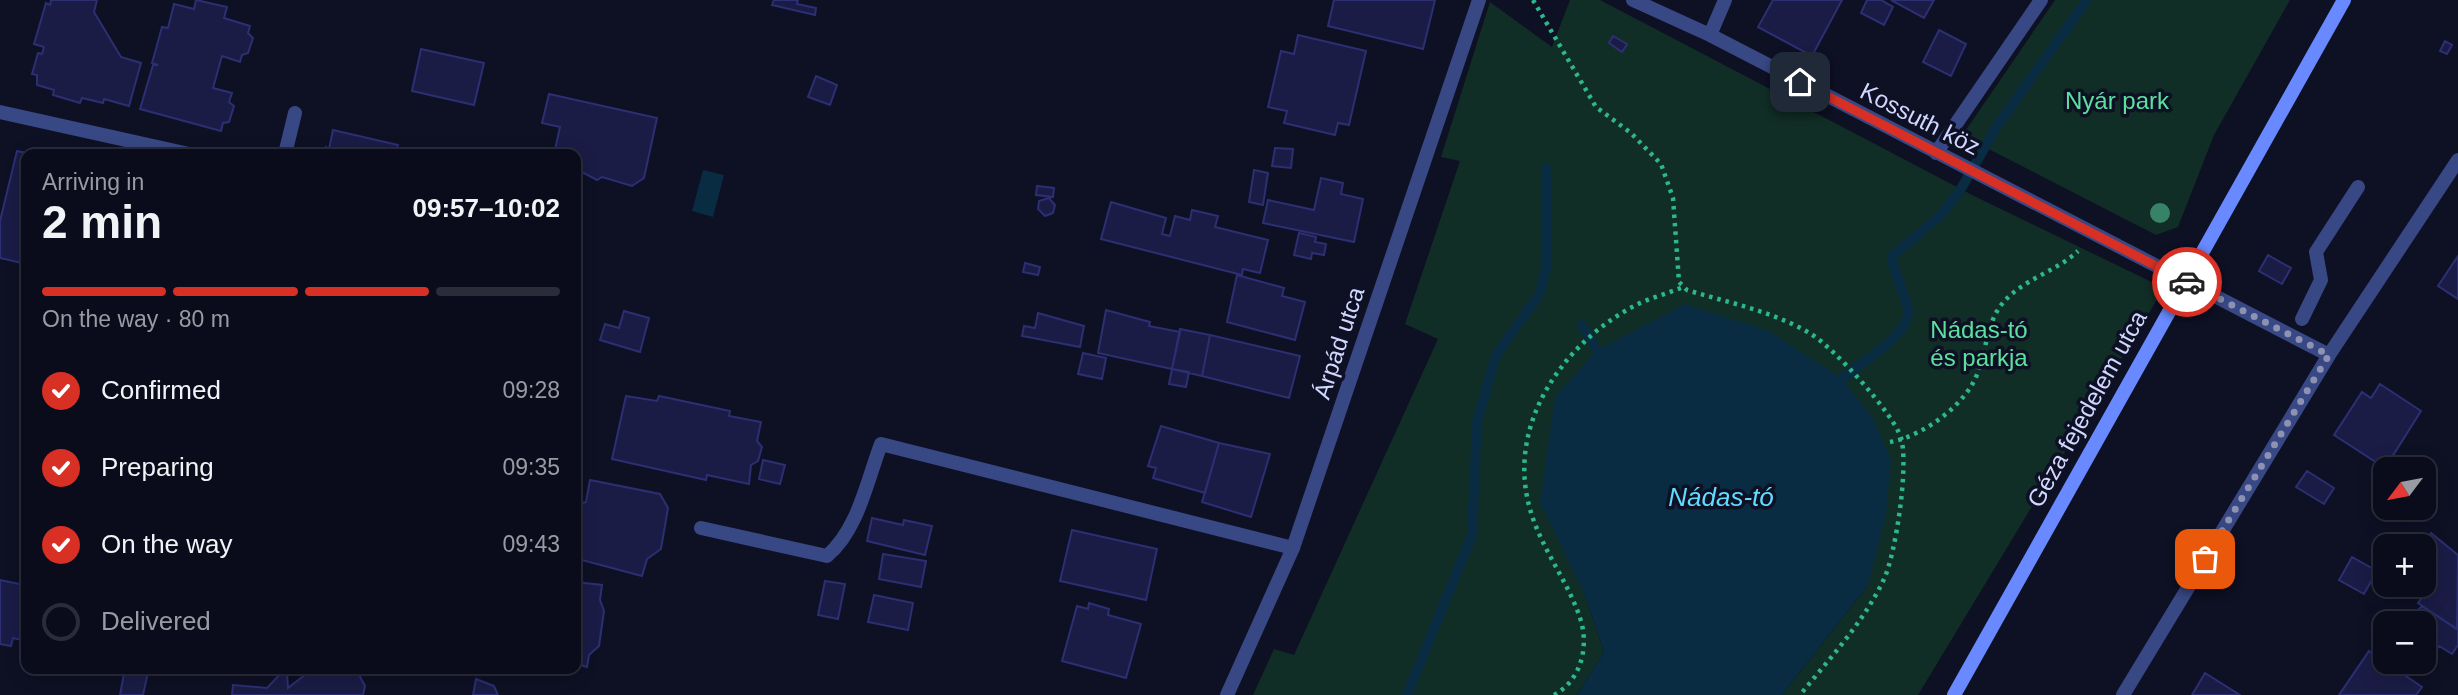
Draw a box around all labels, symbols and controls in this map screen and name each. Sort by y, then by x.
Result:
pin [1770,52,1830,112]
icon: home [1781,63,1819,101]
street label: Kossuth köz [1856,77,1985,160]
park label: Nyár park [2065,87,2170,114]
text: Arriving in [42,169,144,195]
text: 09:57–10:02 [413,193,560,223]
text: 2 min [42,196,162,248]
courier [2152,247,2222,317]
icon: car [2168,263,2206,301]
street label: Árpád utca [1308,283,1369,402]
street label: Géza fejedelem utca [2021,305,2152,512]
text: On the way · 80 m [42,306,230,332]
park label: Nádas-tó és parkja [1930,316,2028,371]
icon: check [42,372,80,410]
text: Confirmed [101,375,221,405]
text: 09:28 [502,377,560,403]
icon: check [42,449,80,487]
text: Preparing [101,452,214,482]
text: 09:35 [502,454,560,480]
north arrow [2373,457,2436,520]
map controls [2373,457,2436,674]
water label: Nádas-tó [1668,482,1774,512]
icon: check [42,526,80,564]
text: On the way [101,529,233,559]
pin [2175,529,2235,589]
text: 09:43 [502,531,560,557]
button: + [2373,534,2436,597]
icon: bag [2186,540,2224,578]
text: Delivered [101,606,211,636]
button: − [2373,611,2436,674]

